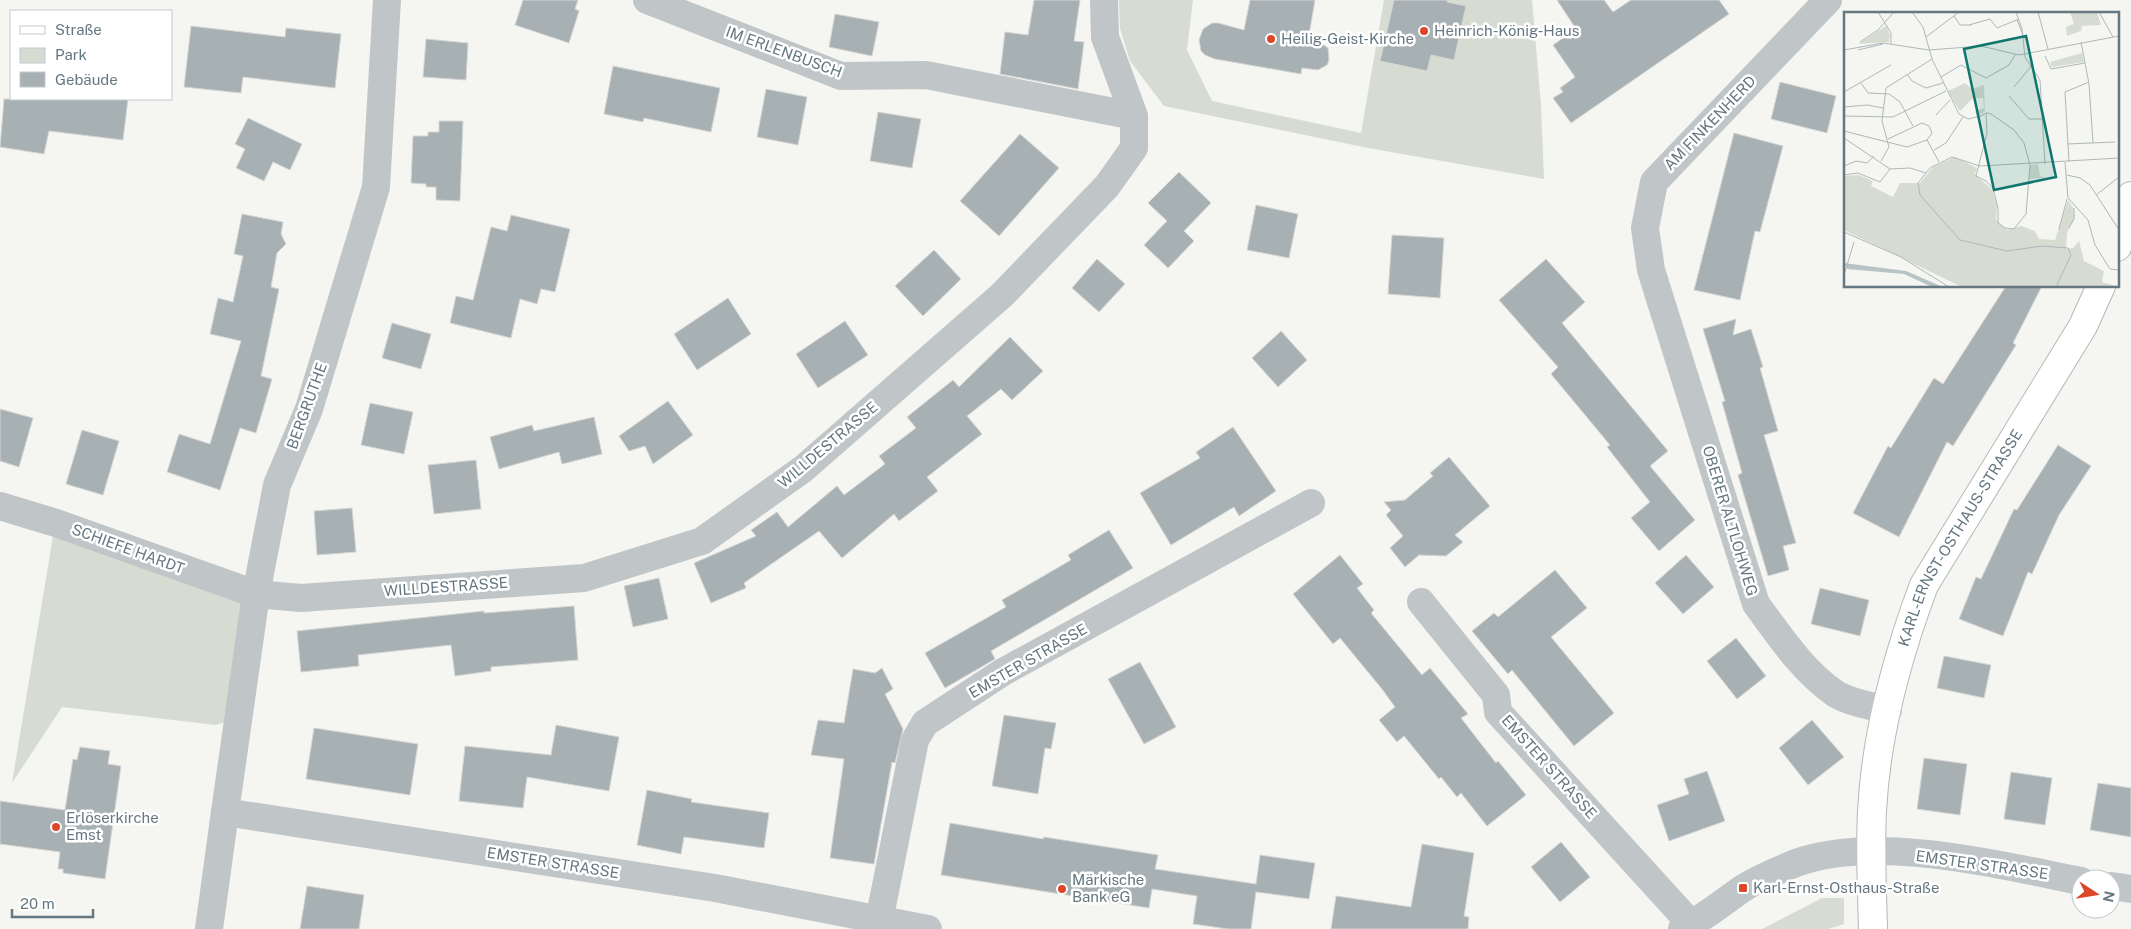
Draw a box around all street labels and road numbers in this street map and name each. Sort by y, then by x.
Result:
street label: IM ERLENBUSCH [724,23,845,80]
street label: AM FINKENHERD [1660,72,1759,173]
street label: BERGRUTHE [283,360,330,451]
street label: WILLDESTRASSE [775,398,881,491]
street label: KARL-ERNST-OSTHAUS-STRASSE [1895,426,2025,648]
street label: OBERER ALTLOHWEG [1700,444,1761,598]
street label: SCHIEFE HARDT [70,520,187,577]
street label: WILLDESTRASSE [383,574,509,599]
street label: EMSTER STRASSE [966,620,1090,701]
street label: EMSTER STRASSE [1498,711,1600,822]
street label: EMSTER STRASSE [486,844,620,881]
street label: EMSTER STRASSE [1915,847,2049,882]

